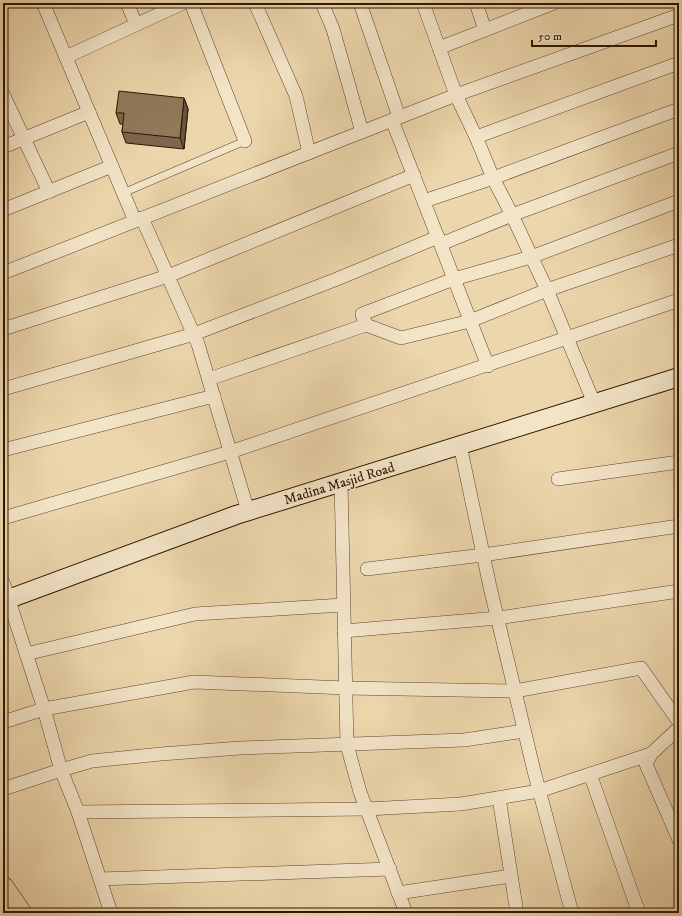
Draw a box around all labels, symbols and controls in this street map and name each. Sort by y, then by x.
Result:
scale bar [532,22,656,48]
text: 50 m [538,29,562,44]
street label: Madina Masjid Road [282,459,397,509]

